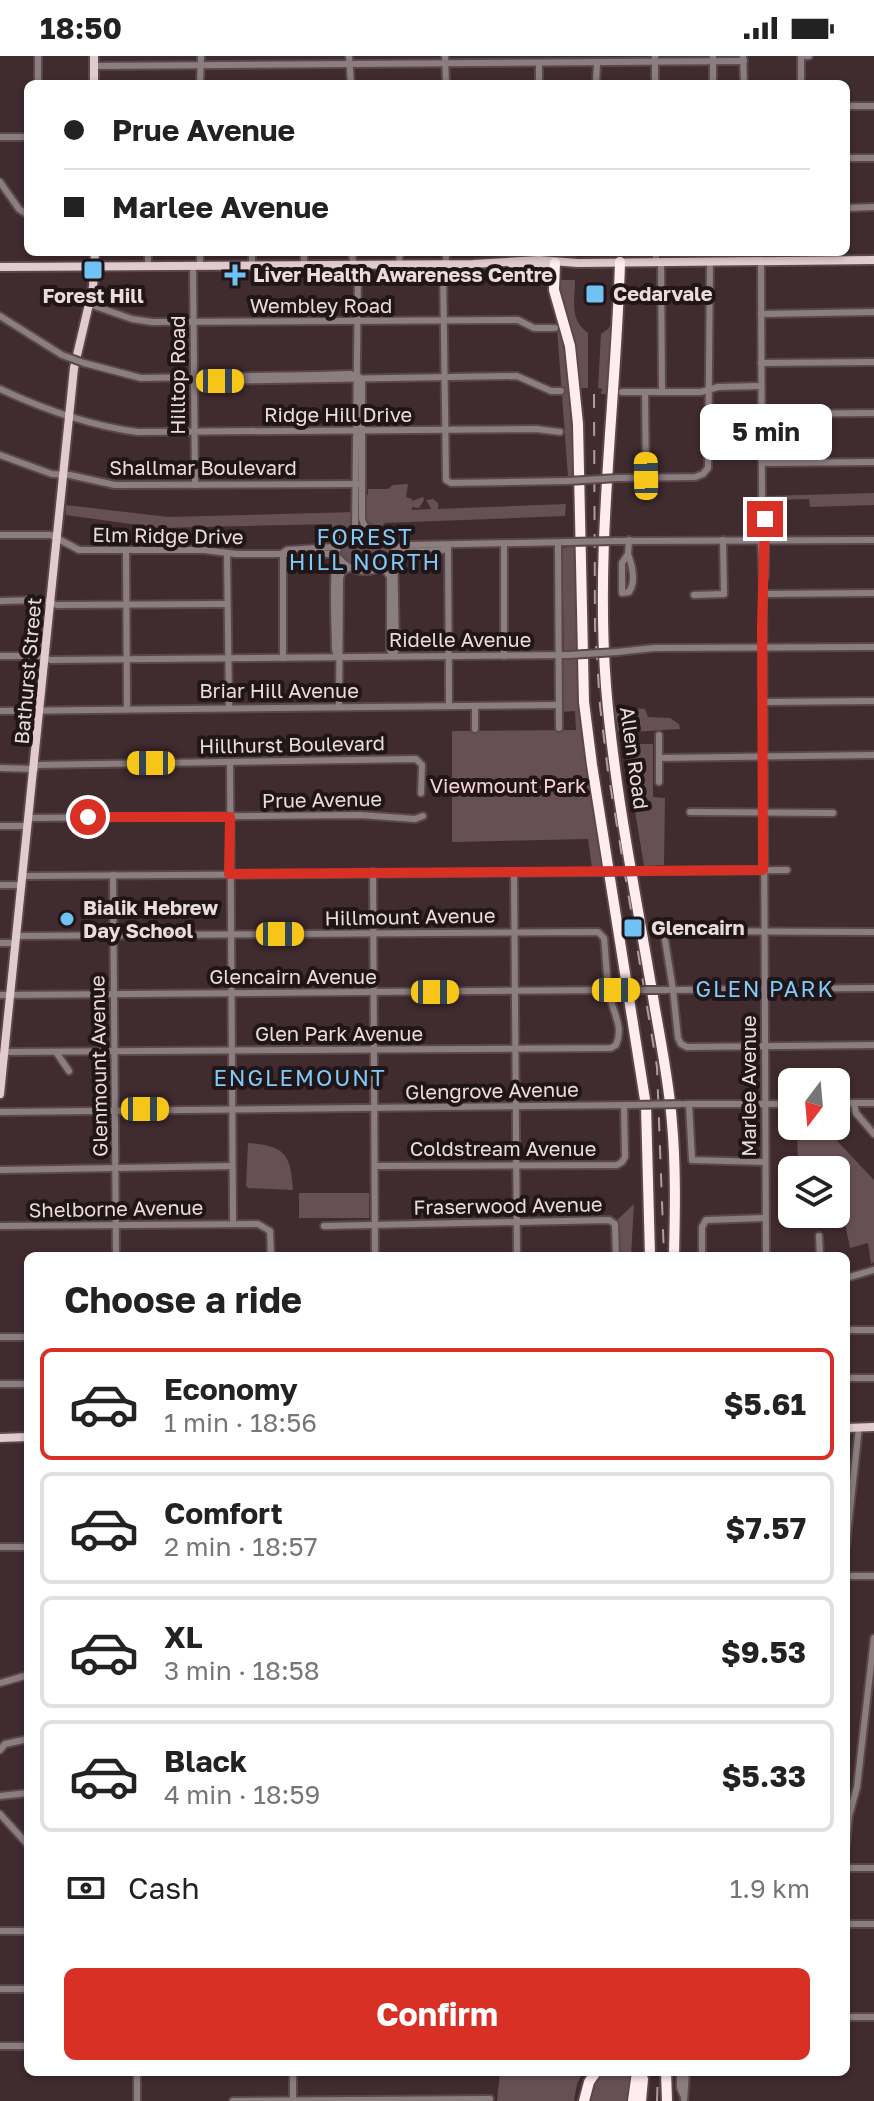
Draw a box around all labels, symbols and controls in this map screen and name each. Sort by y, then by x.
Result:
text: 18:50 [40,10,122,46]
text: Prue Avenue [112,112,295,148]
text: Marlee Avenue [112,189,329,225]
marker: Forest Hill [82,259,104,281]
place label: Liver Health Awareness Centre [253,262,553,286]
marker: Liver Health Awareness Centre [224,264,246,286]
place label: Cedarvale [613,281,713,305]
place label: Forest Hill [42,283,144,307]
marker: Cedarvale [584,283,606,305]
street label: Wembley Road [250,293,392,317]
street label: Hilltop Road [165,315,189,435]
car [196,369,244,393]
street label: Ridge Hill Drive [264,402,412,426]
callout: 5 min [699,403,831,459]
text: 5 min [732,416,800,447]
car [634,452,658,500]
street label: Shallmar Boulevard [109,455,297,479]
route end [747,501,783,537]
street label: Elm Ridge Drive [92,522,244,548]
district label: FOREST HILL NORTH [289,523,441,575]
street label: Bathurst Street [9,596,45,745]
street label: Ridelle Avenue [389,627,531,651]
street label: Briar Hill Avenue [199,678,359,702]
street label: Allen Road [616,705,654,811]
street label: Hillhurst Boulevard [199,730,385,758]
car [127,751,175,775]
park label: Viewmount Park [430,773,586,797]
street label: Prue Avenue [262,786,382,812]
route start [70,799,106,835]
place label: Bialik Hebrew Day School [83,895,218,942]
street label: Hillmount Avenue [324,903,496,929]
marker: Bialik Hebrew Day School [58,910,76,928]
place label: Glencairn [651,915,745,939]
marker: Glencairn [622,917,644,939]
car [256,922,304,946]
street label: Glencairn Avenue [209,964,377,988]
street label: Glenmount Avenue [84,975,112,1157]
district label: GLEN PARK [695,975,835,1002]
car [592,978,640,1002]
car [411,980,459,1004]
street label: Marlee Avenue [736,1015,760,1157]
street label: Glen Park Avenue [255,1021,423,1045]
district label: ENGLEMOUNT [213,1064,387,1091]
north arrow [778,1068,850,1140]
map controls [778,1068,850,1228]
street label: Glengrove Avenue [405,1076,579,1104]
car [121,1097,169,1121]
street label: Coldstream Avenue [410,1136,596,1160]
button: layers [778,1156,850,1228]
street label: Fraserwood Avenue [413,1191,603,1219]
street label: Shelborne Avenue [28,1194,204,1222]
text: Choose a ride [64,1278,302,1321]
icon: car [68,1368,140,1440]
text: Economy [164,1371,298,1407]
text: $5.61 [724,1386,806,1422]
text: 1 min · 18:56 [164,1407,317,1438]
icon: car [68,1492,140,1564]
text: Comfort [164,1495,283,1531]
text: $7.57 [725,1510,806,1546]
text: 2 min · 18:57 [164,1531,317,1562]
icon: car [68,1616,140,1688]
text: XL [164,1619,203,1655]
text: $9.53 [721,1634,806,1670]
text: 3 min · 18:58 [164,1655,320,1686]
icon: car [68,1740,140,1812]
text: Black [164,1743,247,1779]
text: $5.33 [721,1758,806,1794]
text: 4 min · 18:59 [164,1779,320,1810]
icon: cash [64,1866,108,1910]
text: Cash [128,1870,200,1906]
text: 1.9 km [730,1873,810,1904]
button: Confirm [64,1968,810,2060]

